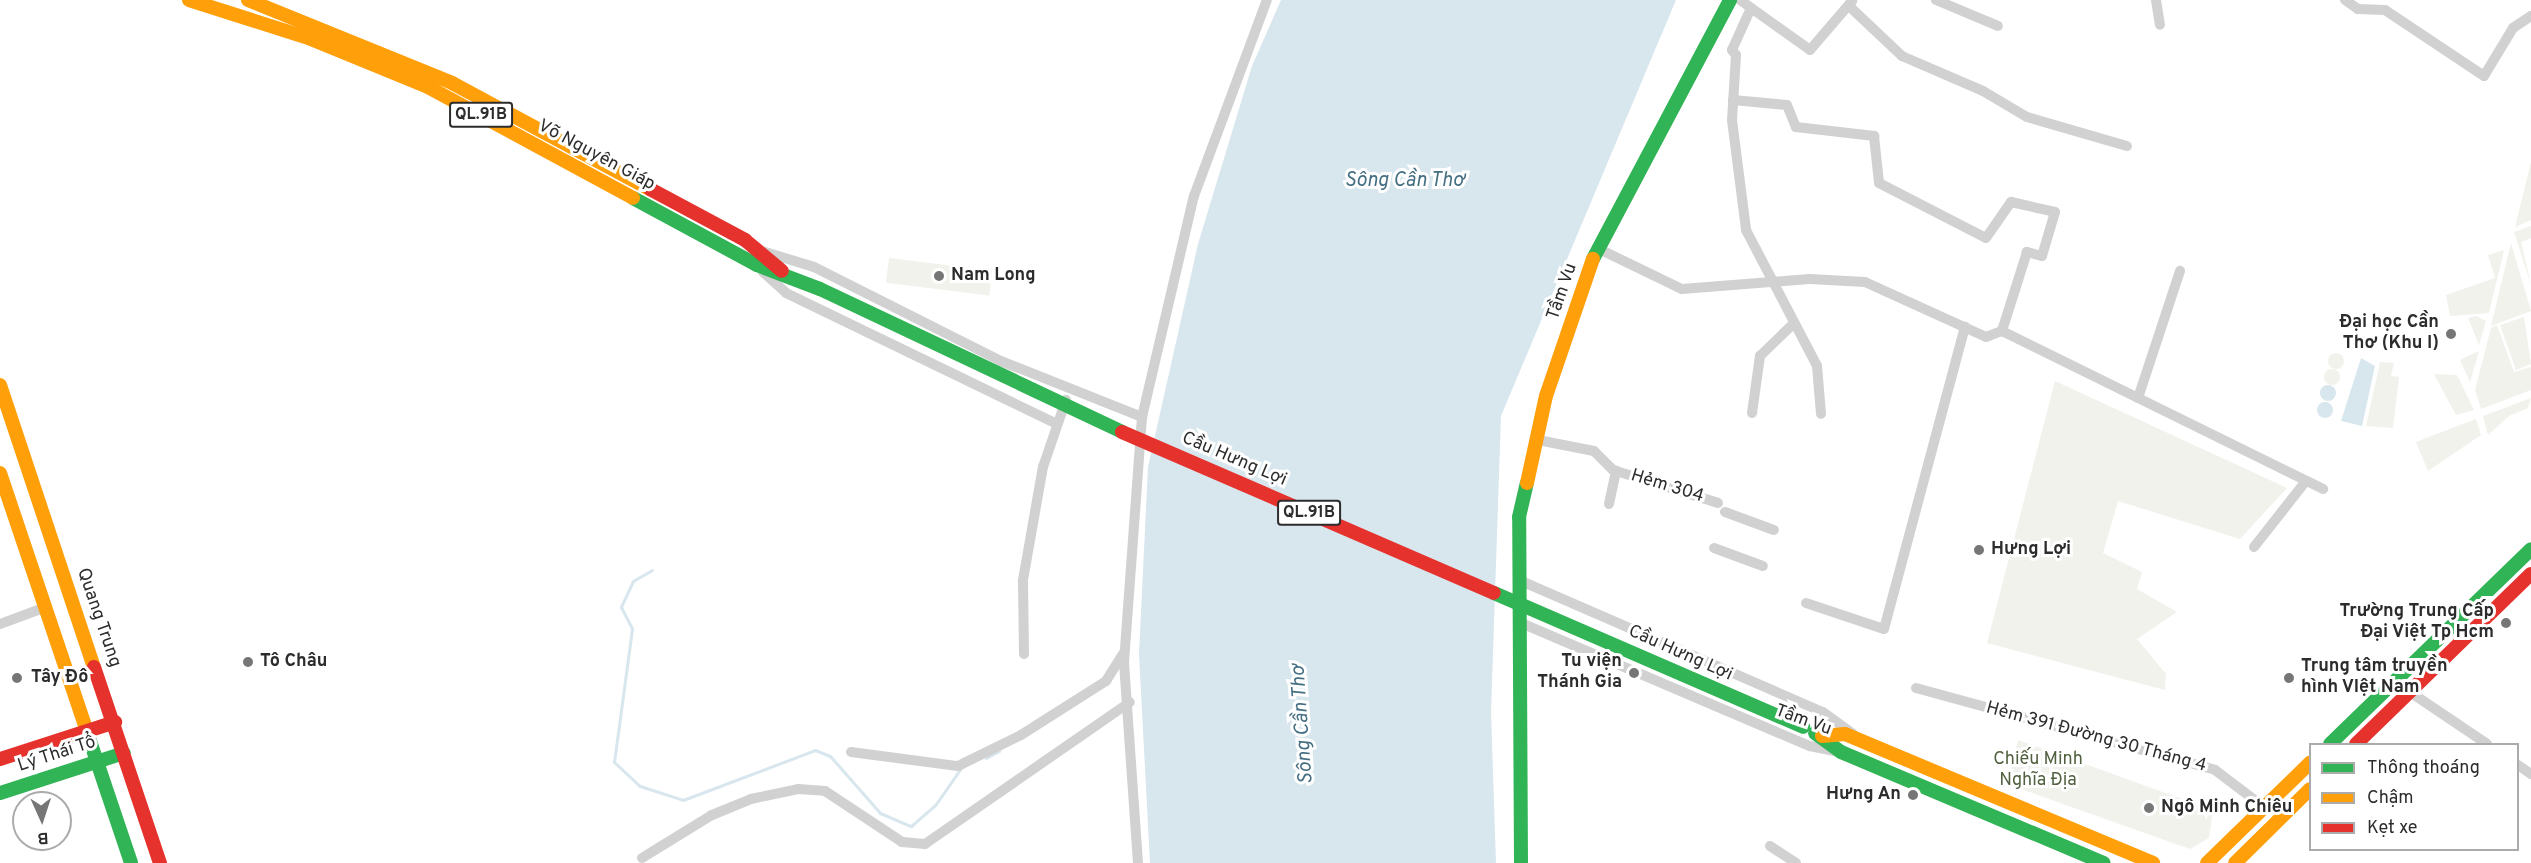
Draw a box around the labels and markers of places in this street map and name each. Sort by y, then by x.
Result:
place label: Nam Long [951,265,1036,287]
marker: Nam Long [932,269,946,283]
place label: Đại học Cần Thơ (Khu I) [2339,313,2439,356]
marker: Đại học Cần Thơ (Khu I) [2444,327,2458,341]
place label: Hưng Lợi [1991,539,2071,561]
marker: Hưng Lợi [1972,543,1986,557]
place label: Trường Trung Cấp Đại Việt Tp Hcm [2340,602,2494,644]
marker: Trường Trung Cấp Đại Việt Tp Hcm [2499,616,2513,630]
place label: Tô Châu [260,651,327,673]
place label: Tu viện Thánh Gia [1537,652,1622,694]
marker: Tô Châu [241,655,255,669]
place label: Trung tâm truyền hình VIệt Nam [2301,657,2448,700]
marker: Tu viện Thánh Gia [1627,666,1641,680]
place label: Tây Đô [31,667,88,689]
marker: Tây Đô [8,669,26,687]
marker: Trung tâm truyền hình VIệt Nam [2282,671,2296,685]
place label: Hưng An [1825,784,1901,806]
marker: Hưng An [1906,788,1920,802]
place label: Ngô Minh Chiêu [2161,797,2292,819]
marker: Ngô Minh Chiêu [2142,801,2156,815]

